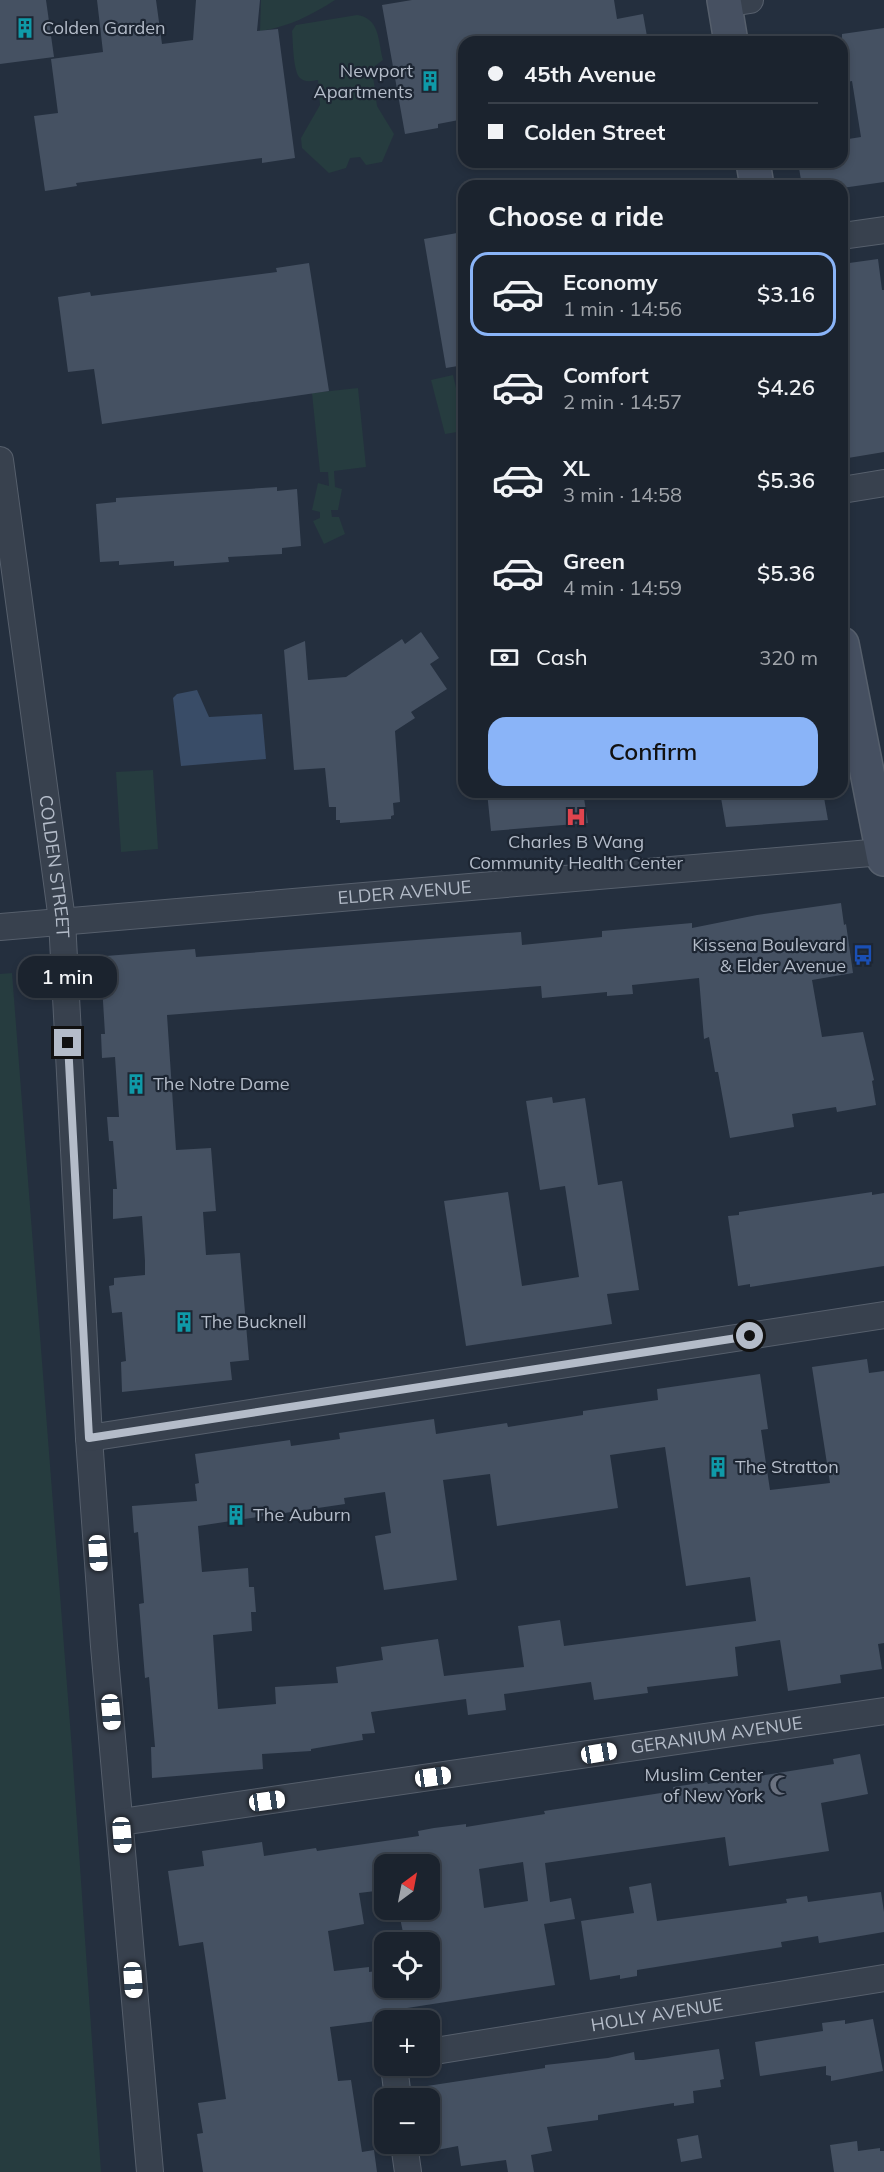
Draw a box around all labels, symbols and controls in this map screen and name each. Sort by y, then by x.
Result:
building icon: Colden Garden [13,16,37,40]
place label: Colden Garden [42,16,166,39]
place label: Newport Apartments [313,59,413,103]
text: 45th Avenue [524,60,656,88]
building icon: Newport Apartments [418,69,442,93]
text: Colden Street [524,118,665,146]
text: Choose a ride [488,199,664,233]
icon: car [491,267,545,321]
text: Economy [563,268,658,296]
text: $3.16 [757,280,815,308]
text: 1 min · 14:56 [563,296,682,321]
icon: car [491,360,545,414]
text: Comfort [563,361,649,389]
text: $4.26 [757,373,815,401]
text: 2 min · 14:57 [563,389,682,414]
icon: car [491,453,545,507]
text: XL [563,454,590,482]
text: $5.36 [757,466,815,494]
text: 3 min · 14:58 [563,482,682,507]
icon: car [491,546,545,600]
text: Green [563,547,625,575]
text: $5.36 [757,559,815,587]
text: 4 min · 14:59 [563,575,682,600]
icon: cash [488,641,521,674]
text: Cash [536,643,588,671]
text: 320 m [759,645,818,670]
button: Confirm [488,717,818,786]
street label: COLDEN STREET [34,793,75,939]
hospital icon: Charles B Wang Community Health Center [564,805,588,829]
place label: Charles B Wang Community Health Center [469,830,684,874]
street label: ELDER AVENUE [337,875,472,909]
place label: Kissena Boulevard & Elder Avenue [692,933,846,977]
bus stop icon: Kissena Boulevard & Elder Avenue [851,943,875,967]
callout: 1 min [19,956,118,998]
text: 1 min [42,964,93,989]
route end [54,1029,81,1056]
building icon: The Notre Dame [124,1072,148,1096]
place label: The Notre Dame [153,1072,290,1095]
building icon: The Bucknell [172,1310,196,1334]
place label: The Bucknell [201,1310,307,1333]
route start [736,1322,763,1349]
building icon: The Stratton [706,1455,730,1479]
place label: The Stratton [735,1455,839,1478]
building icon: The Auburn [224,1503,248,1527]
place label: The Auburn [253,1503,351,1526]
car [88,1534,108,1572]
car [100,1693,122,1731]
street label: GERANIUM AVENUE [629,1711,804,1759]
car [580,1741,618,1765]
place label: Muslim Center of New York [645,1763,764,1807]
car [414,1766,452,1788]
mosque icon: Muslim Center of New York [768,1773,792,1797]
car [248,1790,286,1812]
car [112,1816,132,1854]
north arrow [374,1854,440,1920]
map controls [374,1854,440,2154]
button: locate [374,1932,440,1998]
car [123,1961,143,1999]
street label: HOLLY AVENUE [589,1992,725,2036]
button: + [374,2010,440,2076]
button: − [374,2088,440,2154]

